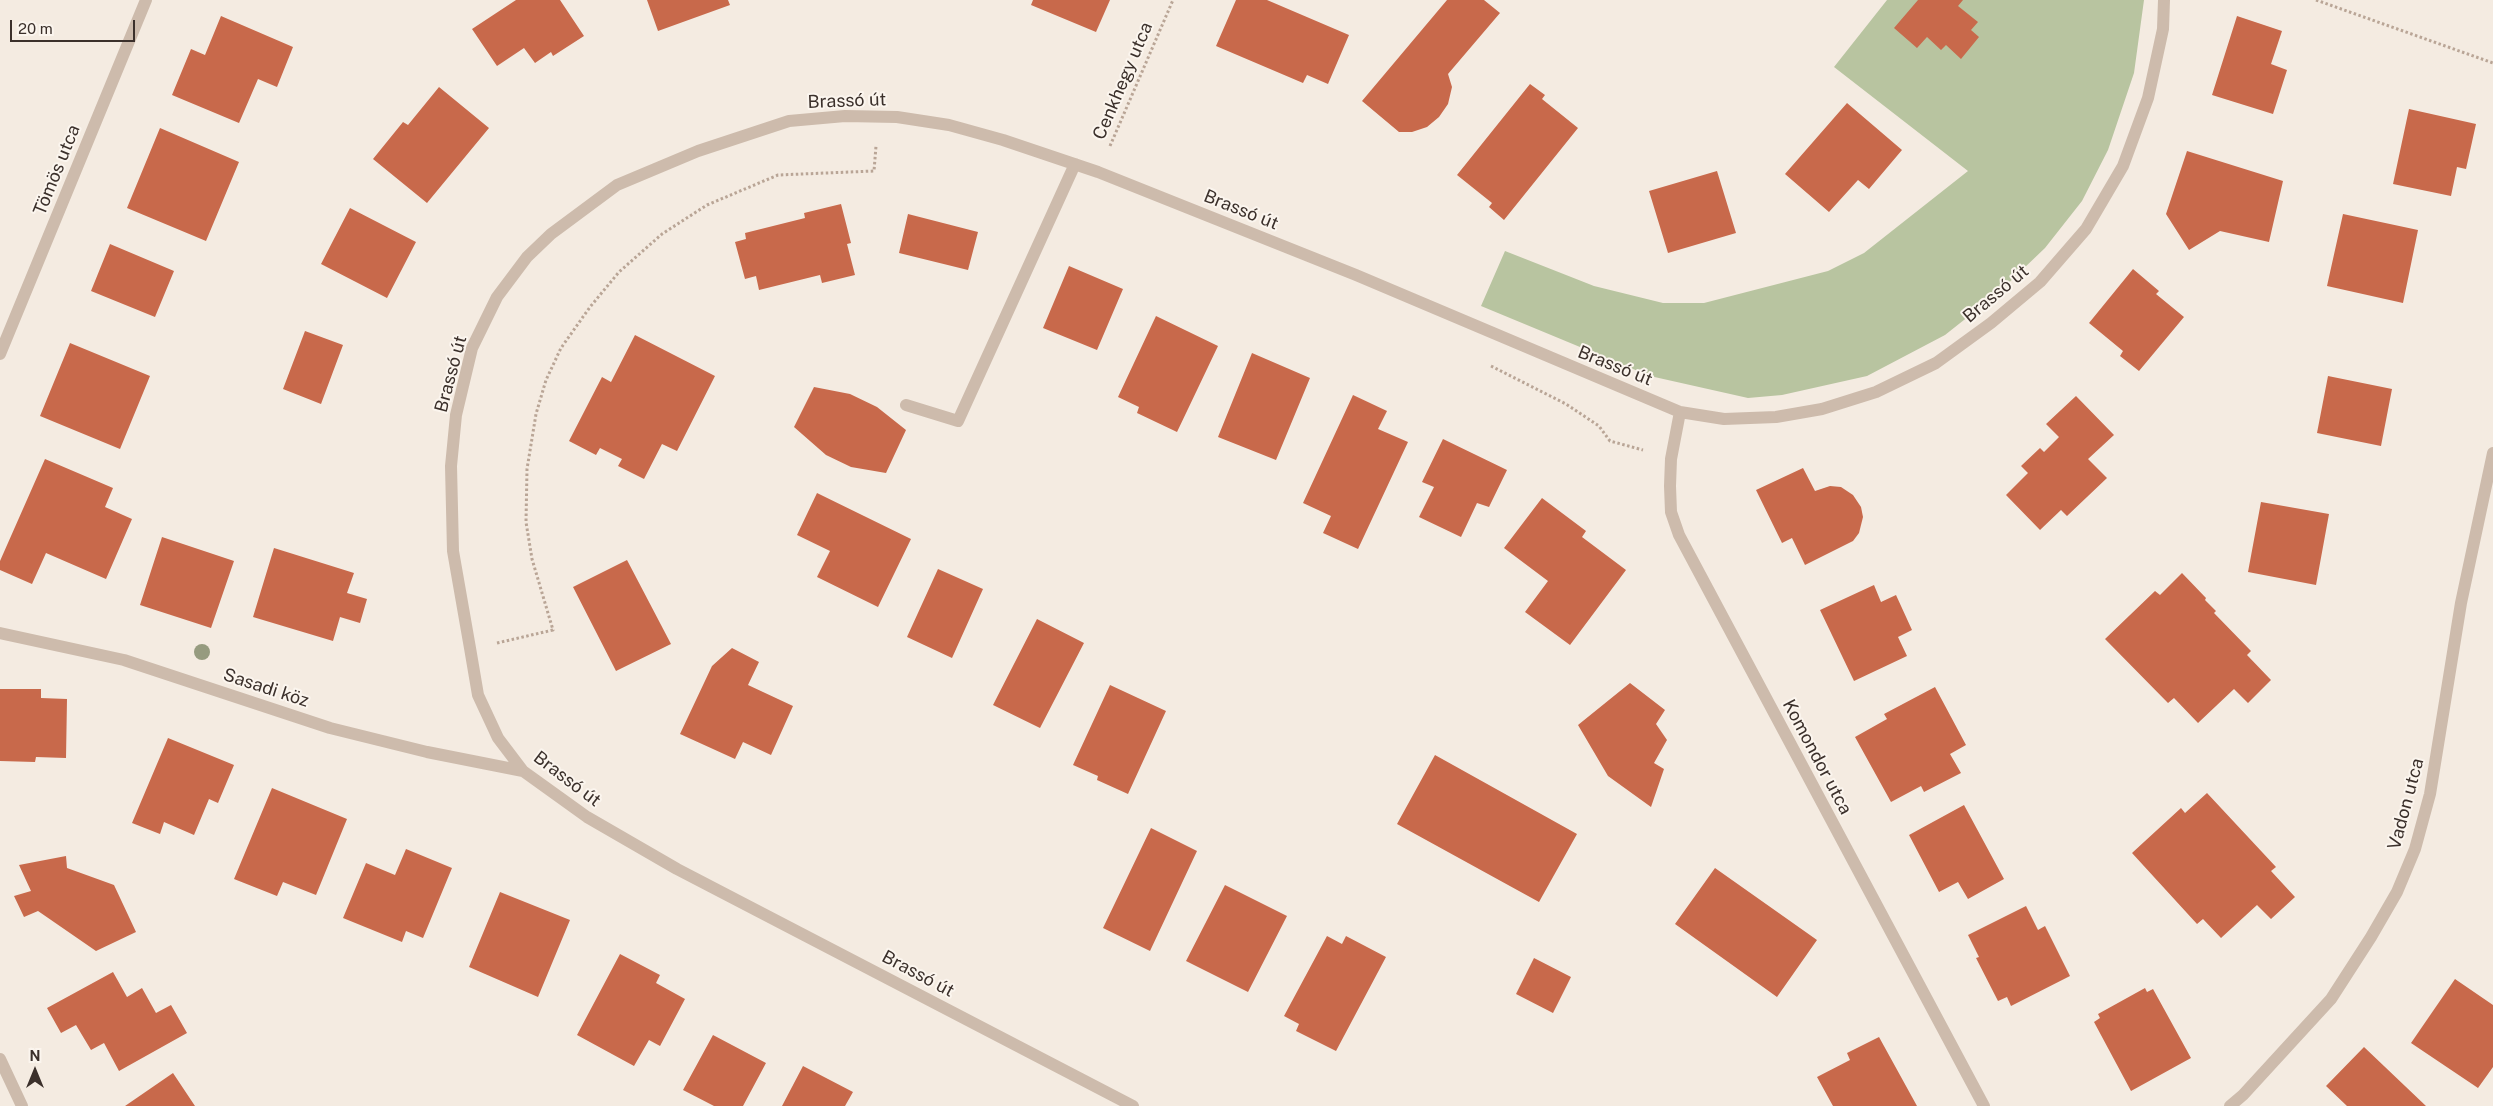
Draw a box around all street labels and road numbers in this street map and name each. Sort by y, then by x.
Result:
street label: Cenkhegy utca [1089,19,1157,143]
street label: Brassó út [807,89,887,113]
street label: Tömös utca [29,122,85,218]
street label: Brassó út [1200,185,1282,235]
street label: Brassó út [1959,260,2033,328]
street label: Brassó út [430,333,472,415]
street label: Brassó út [1574,341,1656,391]
street label: Sasadi köz [220,664,312,712]
street label: Komondor utca [1778,696,1856,818]
street label: Brassó út [529,747,605,811]
street label: Vadon utca [2383,756,2429,852]
street label: Brassó út [878,946,958,1002]

